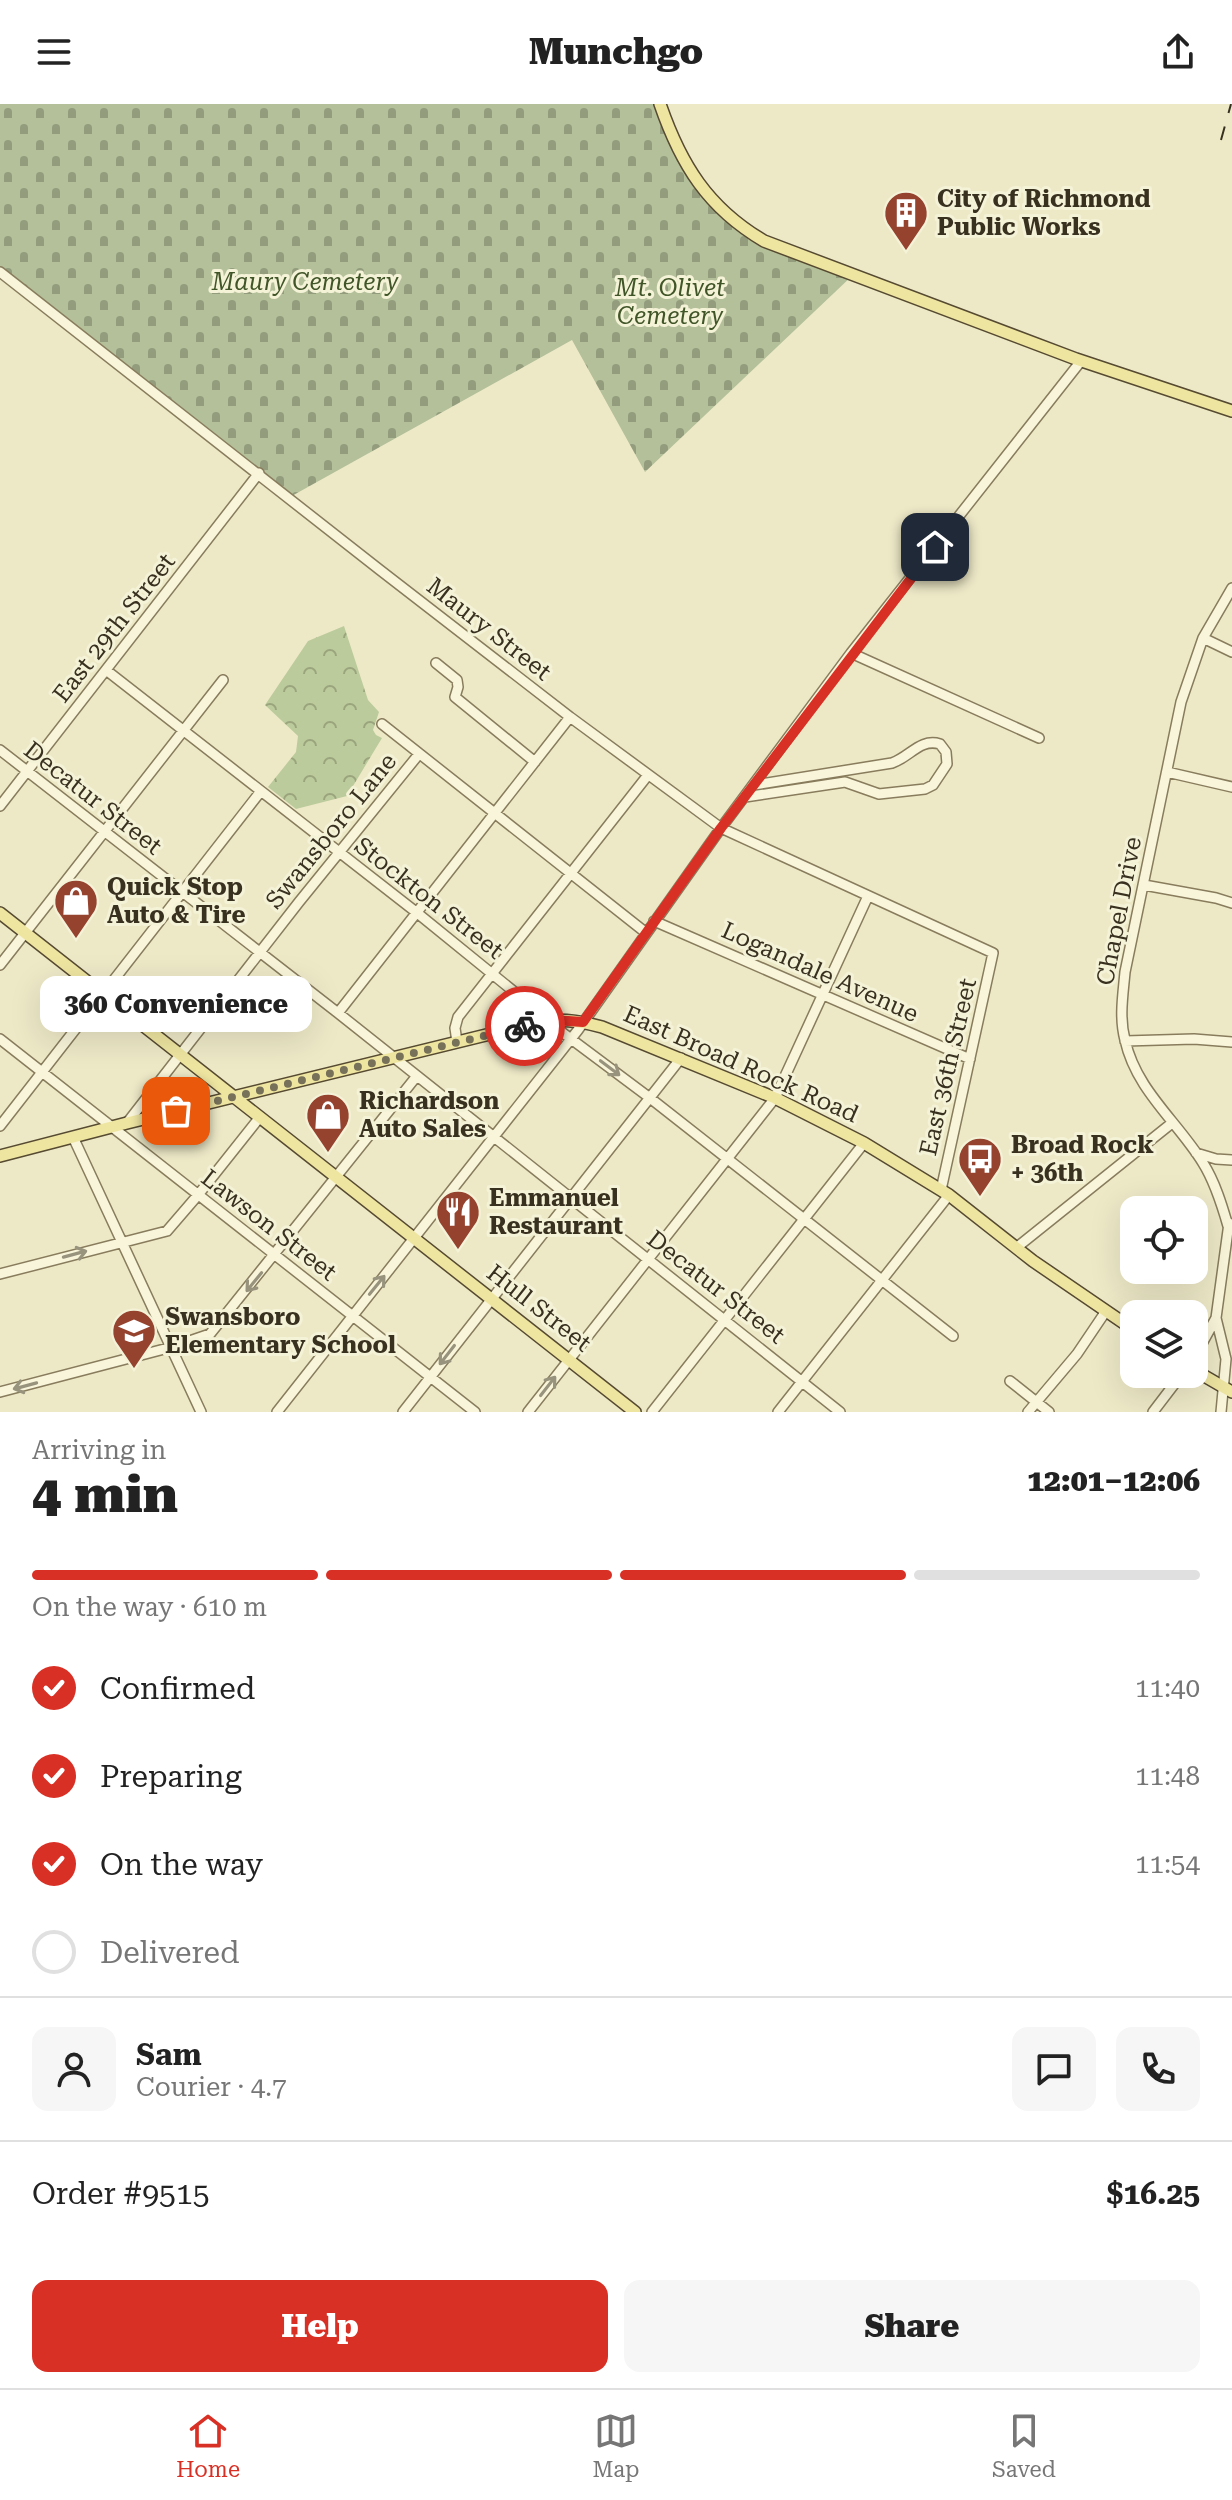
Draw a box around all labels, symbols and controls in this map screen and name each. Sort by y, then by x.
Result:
icon: menu [32,30,76,74]
icon: share [1156,30,1200,74]
text: Munchgo [529,31,703,73]
place label: City of Richmond Public Works [937,185,1151,241]
building icon: City of Richmond Public Works [882,189,930,252]
park label: Maury Cemetery [211,268,399,296]
park label: Mt. Olivet Cemetery [614,274,725,330]
pin [901,513,969,581]
icon: home [913,525,957,569]
street label: East 29th Street [47,548,181,708]
street label: Maury Street [421,572,557,686]
street label: Decatur Street [19,736,167,860]
street label: Swansboro Lane [260,748,402,914]
street label: Stockton Street [349,831,509,965]
street label: Chapel Drive [1091,834,1147,988]
place label: Quick Stop Auto & Tire [107,873,246,929]
shop icon: Quick Stop Auto & Tire [52,877,100,940]
street label: Logandale Avenue [717,916,923,1028]
callout: 360 Convenience [40,975,312,1031]
street label: East 36th Street [914,976,982,1158]
courier [485,986,565,1066]
text: 360 Convenience [64,989,288,1019]
street label: East Broad Rock Road [619,1000,863,1128]
icon: bike [503,1004,547,1048]
one-way arrow [599,1060,620,1077]
pin [142,1077,210,1145]
place label: Richardson Auto Sales [359,1087,499,1143]
icon: bag [154,1089,198,1133]
shop icon: Richardson Auto Sales [304,1091,352,1154]
place label: Broad Rock + 36th [1011,1131,1154,1187]
bus stop icon: Broad Rock + 36th [956,1135,1004,1198]
street label: Lawson Street [196,1164,342,1286]
place label: Emmanuel Restaurant [489,1184,623,1240]
restaurant icon: Emmanuel Restaurant [434,1188,482,1251]
map controls [1120,1196,1208,1388]
button: locate [1120,1196,1208,1284]
street label: Decatur Street [642,1225,790,1349]
one-way arrow [62,1246,88,1261]
street label: Hull Street [481,1259,597,1357]
one-way arrow [245,1271,262,1292]
one-way arrow [368,1275,386,1296]
button: layers [1120,1300,1208,1388]
place label: Swansboro Elementary School [165,1303,396,1359]
school or university icon: Swansboro Elementary School [110,1307,158,1370]
one-way arrow [439,1344,456,1365]
one-way arrow [540,1376,557,1397]
one-way arrow [13,1379,39,1394]
text: Arriving in [32,1435,166,1465]
text: 12:01–12:06 [1027,1463,1200,1498]
text: 4 min [32,1464,178,1525]
text: On the way · 610 m [32,1592,267,1622]
icon: check [32,1666,76,1710]
text: Confirmed [100,1671,255,1706]
text: 11:40 [1135,1673,1200,1703]
icon: check [32,1754,76,1798]
text: Preparing [100,1759,242,1794]
text: 11:48 [1135,1761,1200,1791]
icon: check [32,1842,76,1886]
text: On the way [100,1847,263,1882]
text: 11:54 [1135,1849,1200,1879]
text: Delivered [100,1935,239,1970]
button: person [32,2027,116,2111]
button: chat [1012,2027,1096,2111]
button: phone [1116,2027,1200,2111]
text: Sam [136,2037,202,2072]
text: Courier · 4.7 [136,2072,286,2102]
text: Order #9515 [32,2176,210,2211]
text: $16.25 [1107,2176,1200,2211]
button: Help [32,2280,608,2372]
button: Share [624,2280,1200,2372]
tab: Home [176,2409,240,2482]
tab: Map [592,2409,640,2482]
tab: Saved [992,2409,1056,2482]

